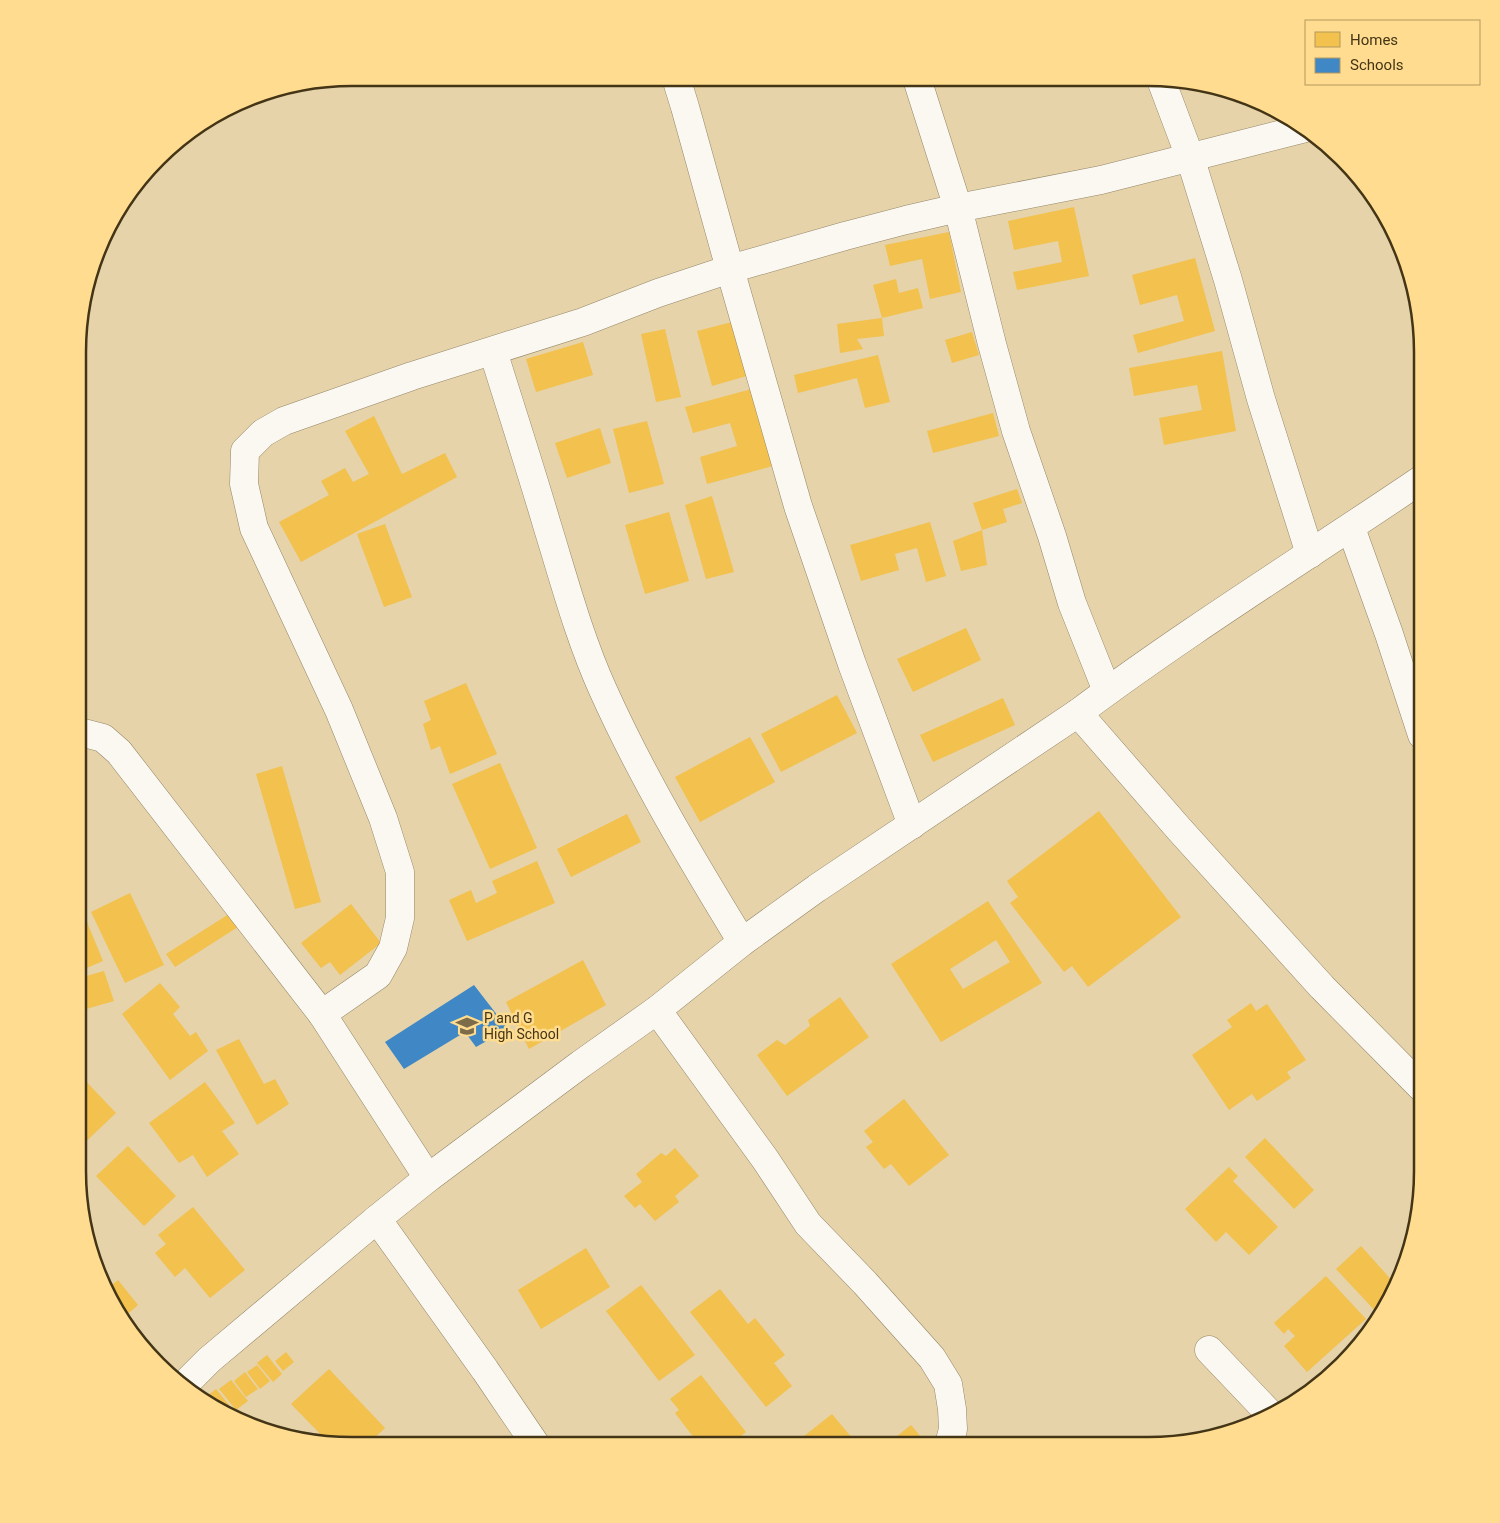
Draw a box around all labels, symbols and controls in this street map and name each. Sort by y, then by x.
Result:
legend [1305,20,1480,85]
text: Homes [1350,31,1398,49]
text: Schools [1350,56,1404,74]
place label: P and G High School [484,1010,559,1042]
school or university icon: P and G High School [454,1013,480,1039]

